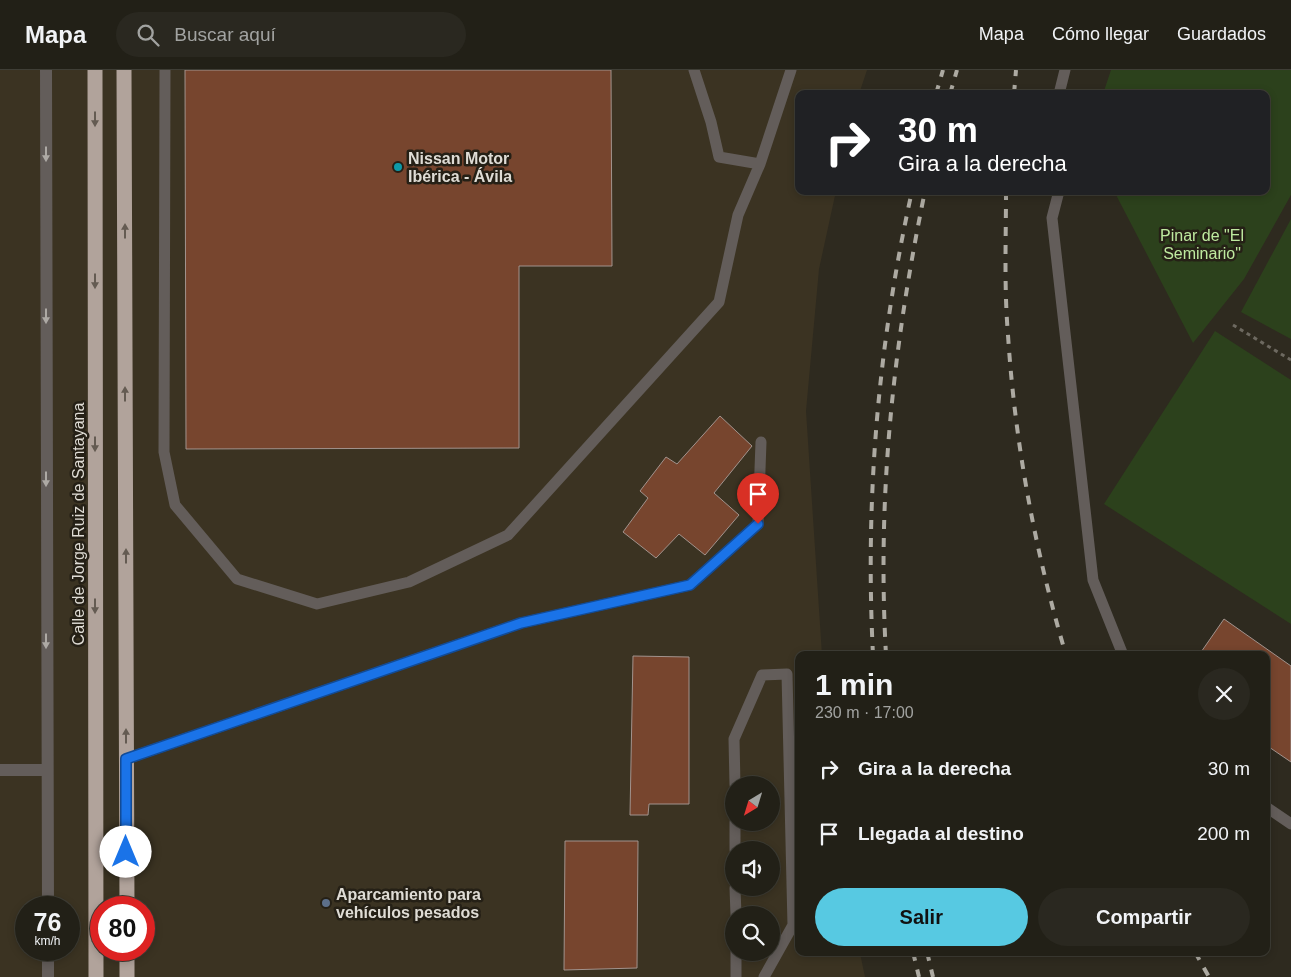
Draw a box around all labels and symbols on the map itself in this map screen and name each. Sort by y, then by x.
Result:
one-way arrow [91,111,99,127]
one-way arrow [42,146,50,162]
place label: Nissan Motor Ibérica - Ávila [408,150,512,185]
marker: Nissan Motor Ibérica - Ávila [392,161,404,173]
one-way arrow [121,223,129,239]
park label: Pinar de "El Seminario" [1160,227,1244,262]
one-way arrow [91,273,99,289]
one-way arrow [42,308,50,324]
one-way arrow [121,386,129,402]
street label: Calle de Jorge Ruiz de Santayana [70,402,87,645]
one-way arrow [91,436,99,452]
one-way arrow [42,471,50,487]
pin [737,473,779,524]
one-way arrow [122,548,130,564]
one-way arrow [92,598,100,614]
one-way arrow [42,633,50,649]
one-way arrow [122,728,130,744]
north arrow [725,776,780,831]
position arrow [99,825,151,877]
place label: Aparcamiento para vehículos pesados [336,886,481,921]
speed limit sign: 80 [90,896,155,961]
marker: Aparcamiento para vehículos pesados [320,897,332,909]

